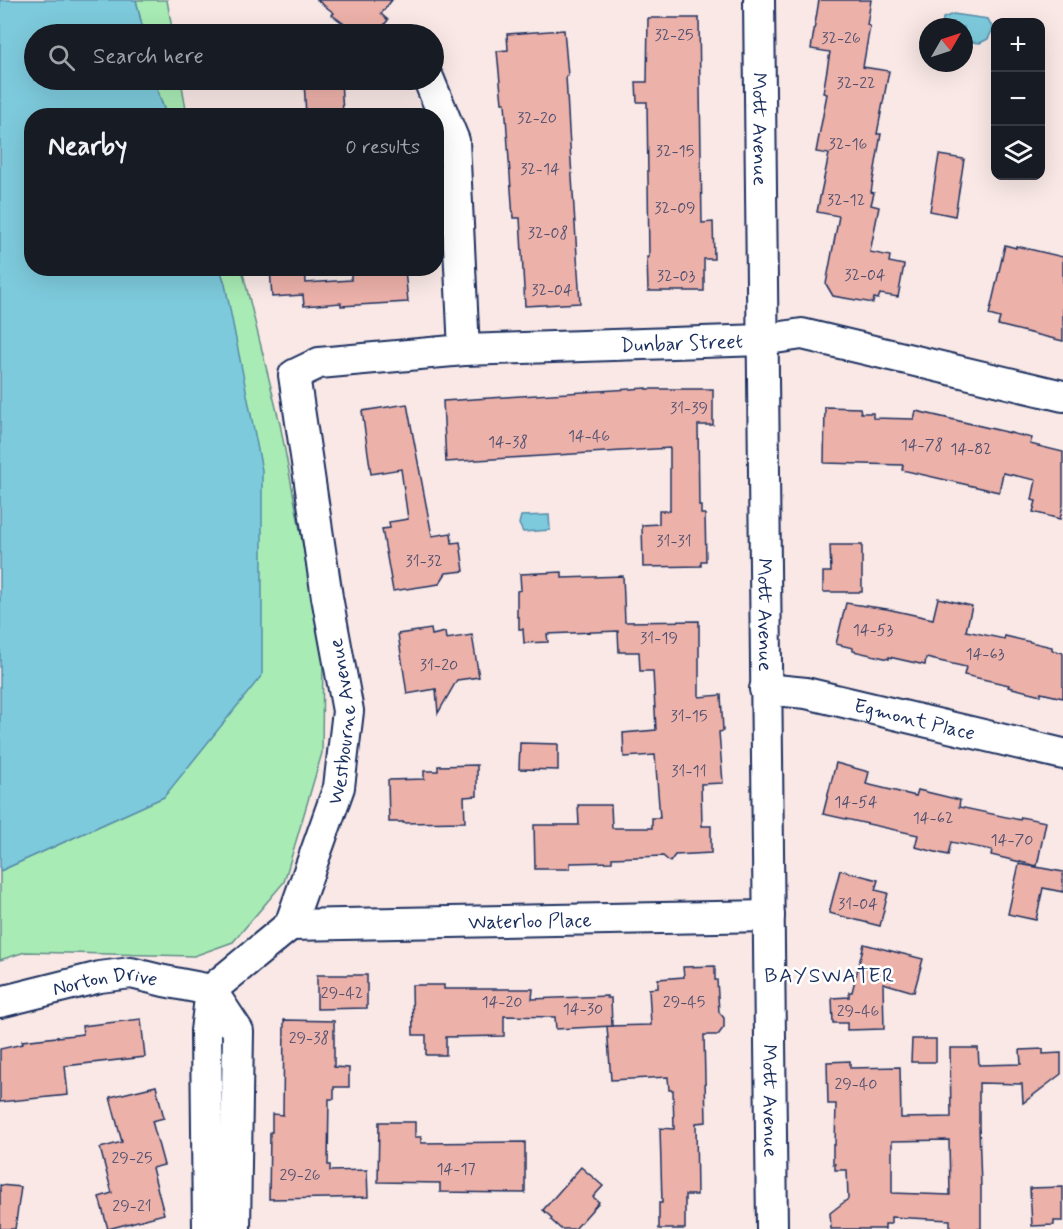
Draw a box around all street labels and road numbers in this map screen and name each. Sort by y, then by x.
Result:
street label: Mott Avenue [745,72,773,186]
street label: Dunbar Street [620,329,743,360]
street label: Mott Avenue [750,558,778,672]
street label: Westbourne Avenue [322,636,364,809]
street label: Egmont Place [851,693,978,748]
street label: Waterloo Place [468,907,592,937]
street label: Norton Drive [50,960,160,1003]
street label: Mott Avenue [755,1044,783,1158]

